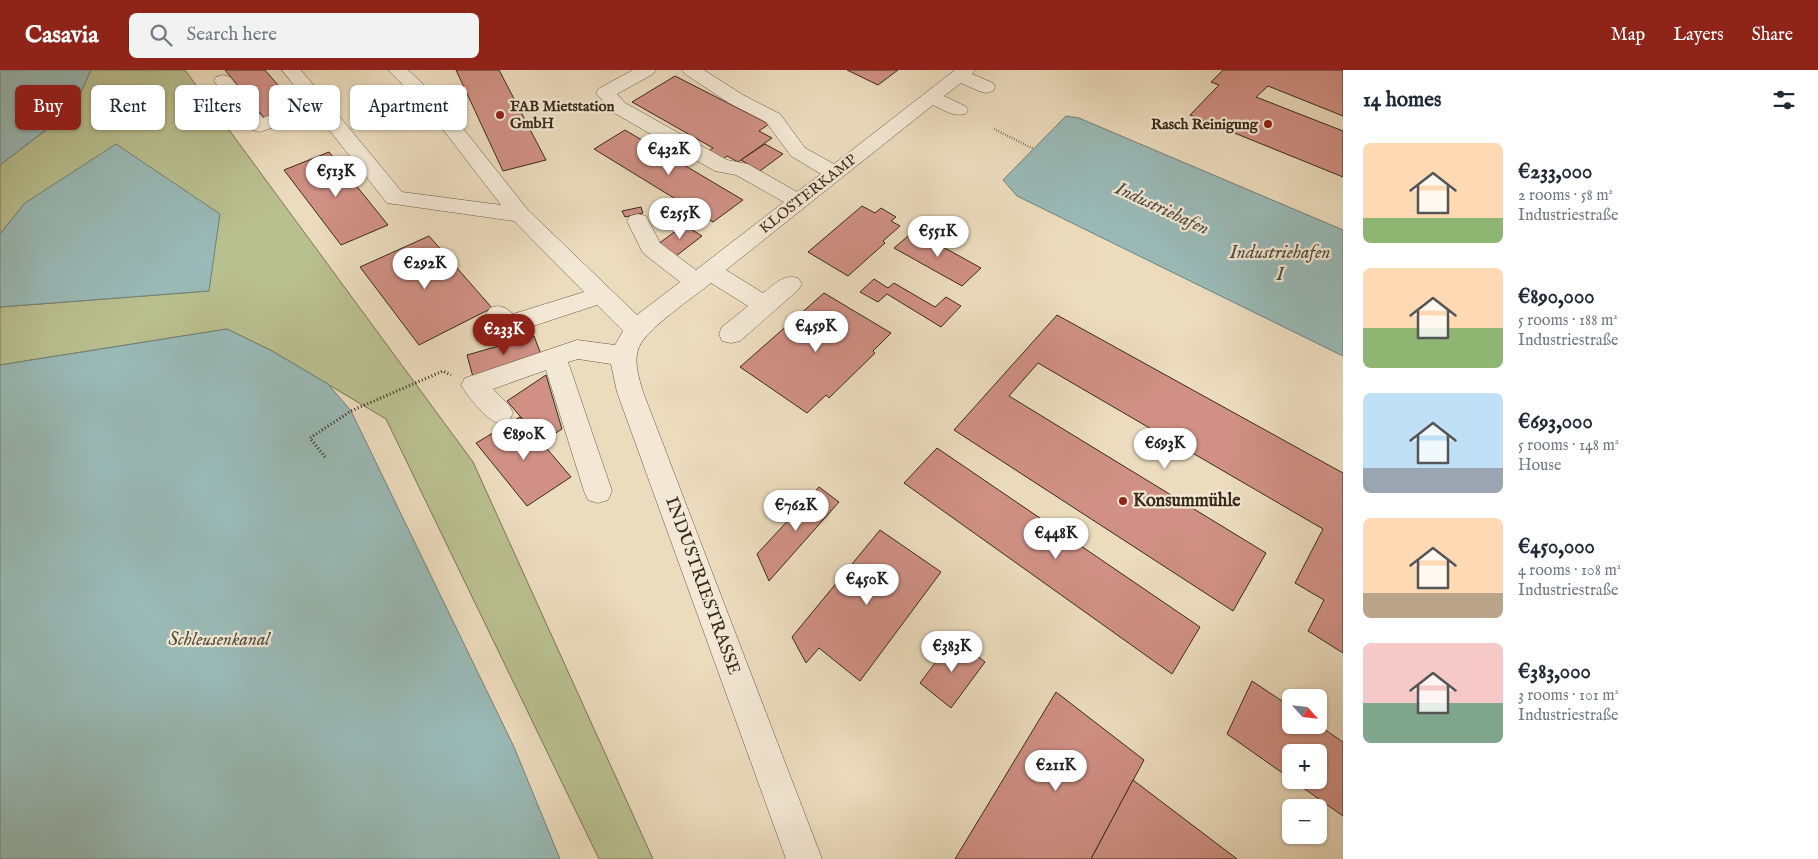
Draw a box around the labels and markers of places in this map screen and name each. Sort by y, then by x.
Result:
place label: FAB Mietstation GmbH [510,97,615,133]
marker: FAB Mietstation GmbH [494,109,506,121]
place label: Rasch Reinigung [1151,115,1259,134]
marker: Rasch Reinigung [1262,118,1274,130]
pin: €432K [634,134,704,176]
pin: €513K [301,156,371,198]
pin: €255K [645,198,715,240]
pin: €551K [903,216,973,258]
pin: €292K [390,248,460,290]
pin: €459K [781,310,851,353]
pin: €233K [469,314,539,356]
pin: €890K [489,418,559,461]
pin: €693K [1130,428,1200,470]
pin: €762K [761,490,831,532]
place label: Konsummühle [1133,490,1241,513]
marker: Konsummühle [1117,495,1129,507]
pin: €448K [1021,518,1091,560]
pin: €450K [832,564,902,606]
pin: €383K [917,630,987,673]
pin: €211K [1021,750,1091,792]

